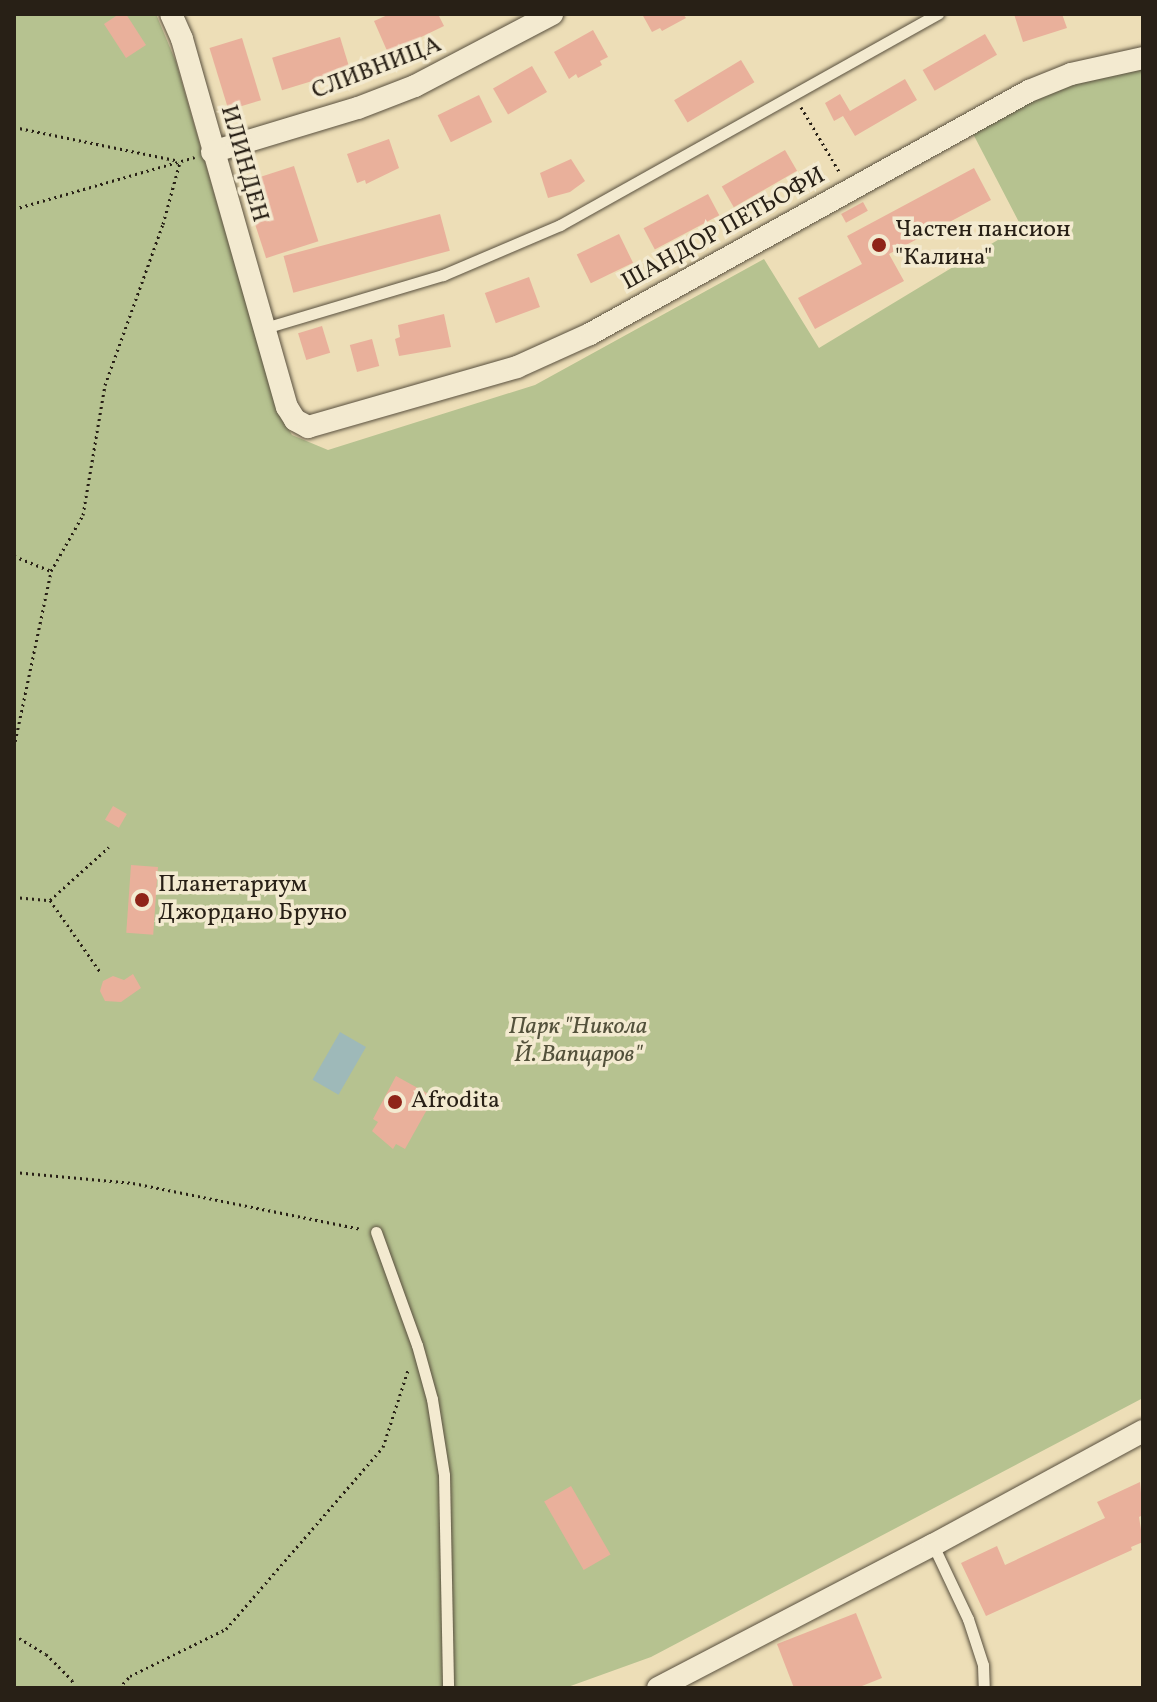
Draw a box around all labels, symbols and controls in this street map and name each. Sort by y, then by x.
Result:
street label: СЛИВНИЦА [308,31,446,107]
street label: ИЛИНДЕН [213,102,273,226]
street label: ШАНДОР ПЕТЬОФИ [617,162,831,298]
place label: Частен пансион "Калина" [895,217,1071,273]
marker: Частен пансион "Калина" [870,236,888,254]
place label: Планетариум Джордано Бруно [158,872,347,928]
marker: Планетариум Джордано Бруно [133,891,151,909]
park label: Парк "Никола Й. Вапцаров" [509,1014,647,1070]
place label: Afrodita [411,1088,500,1116]
marker: Afrodita [386,1093,404,1111]

